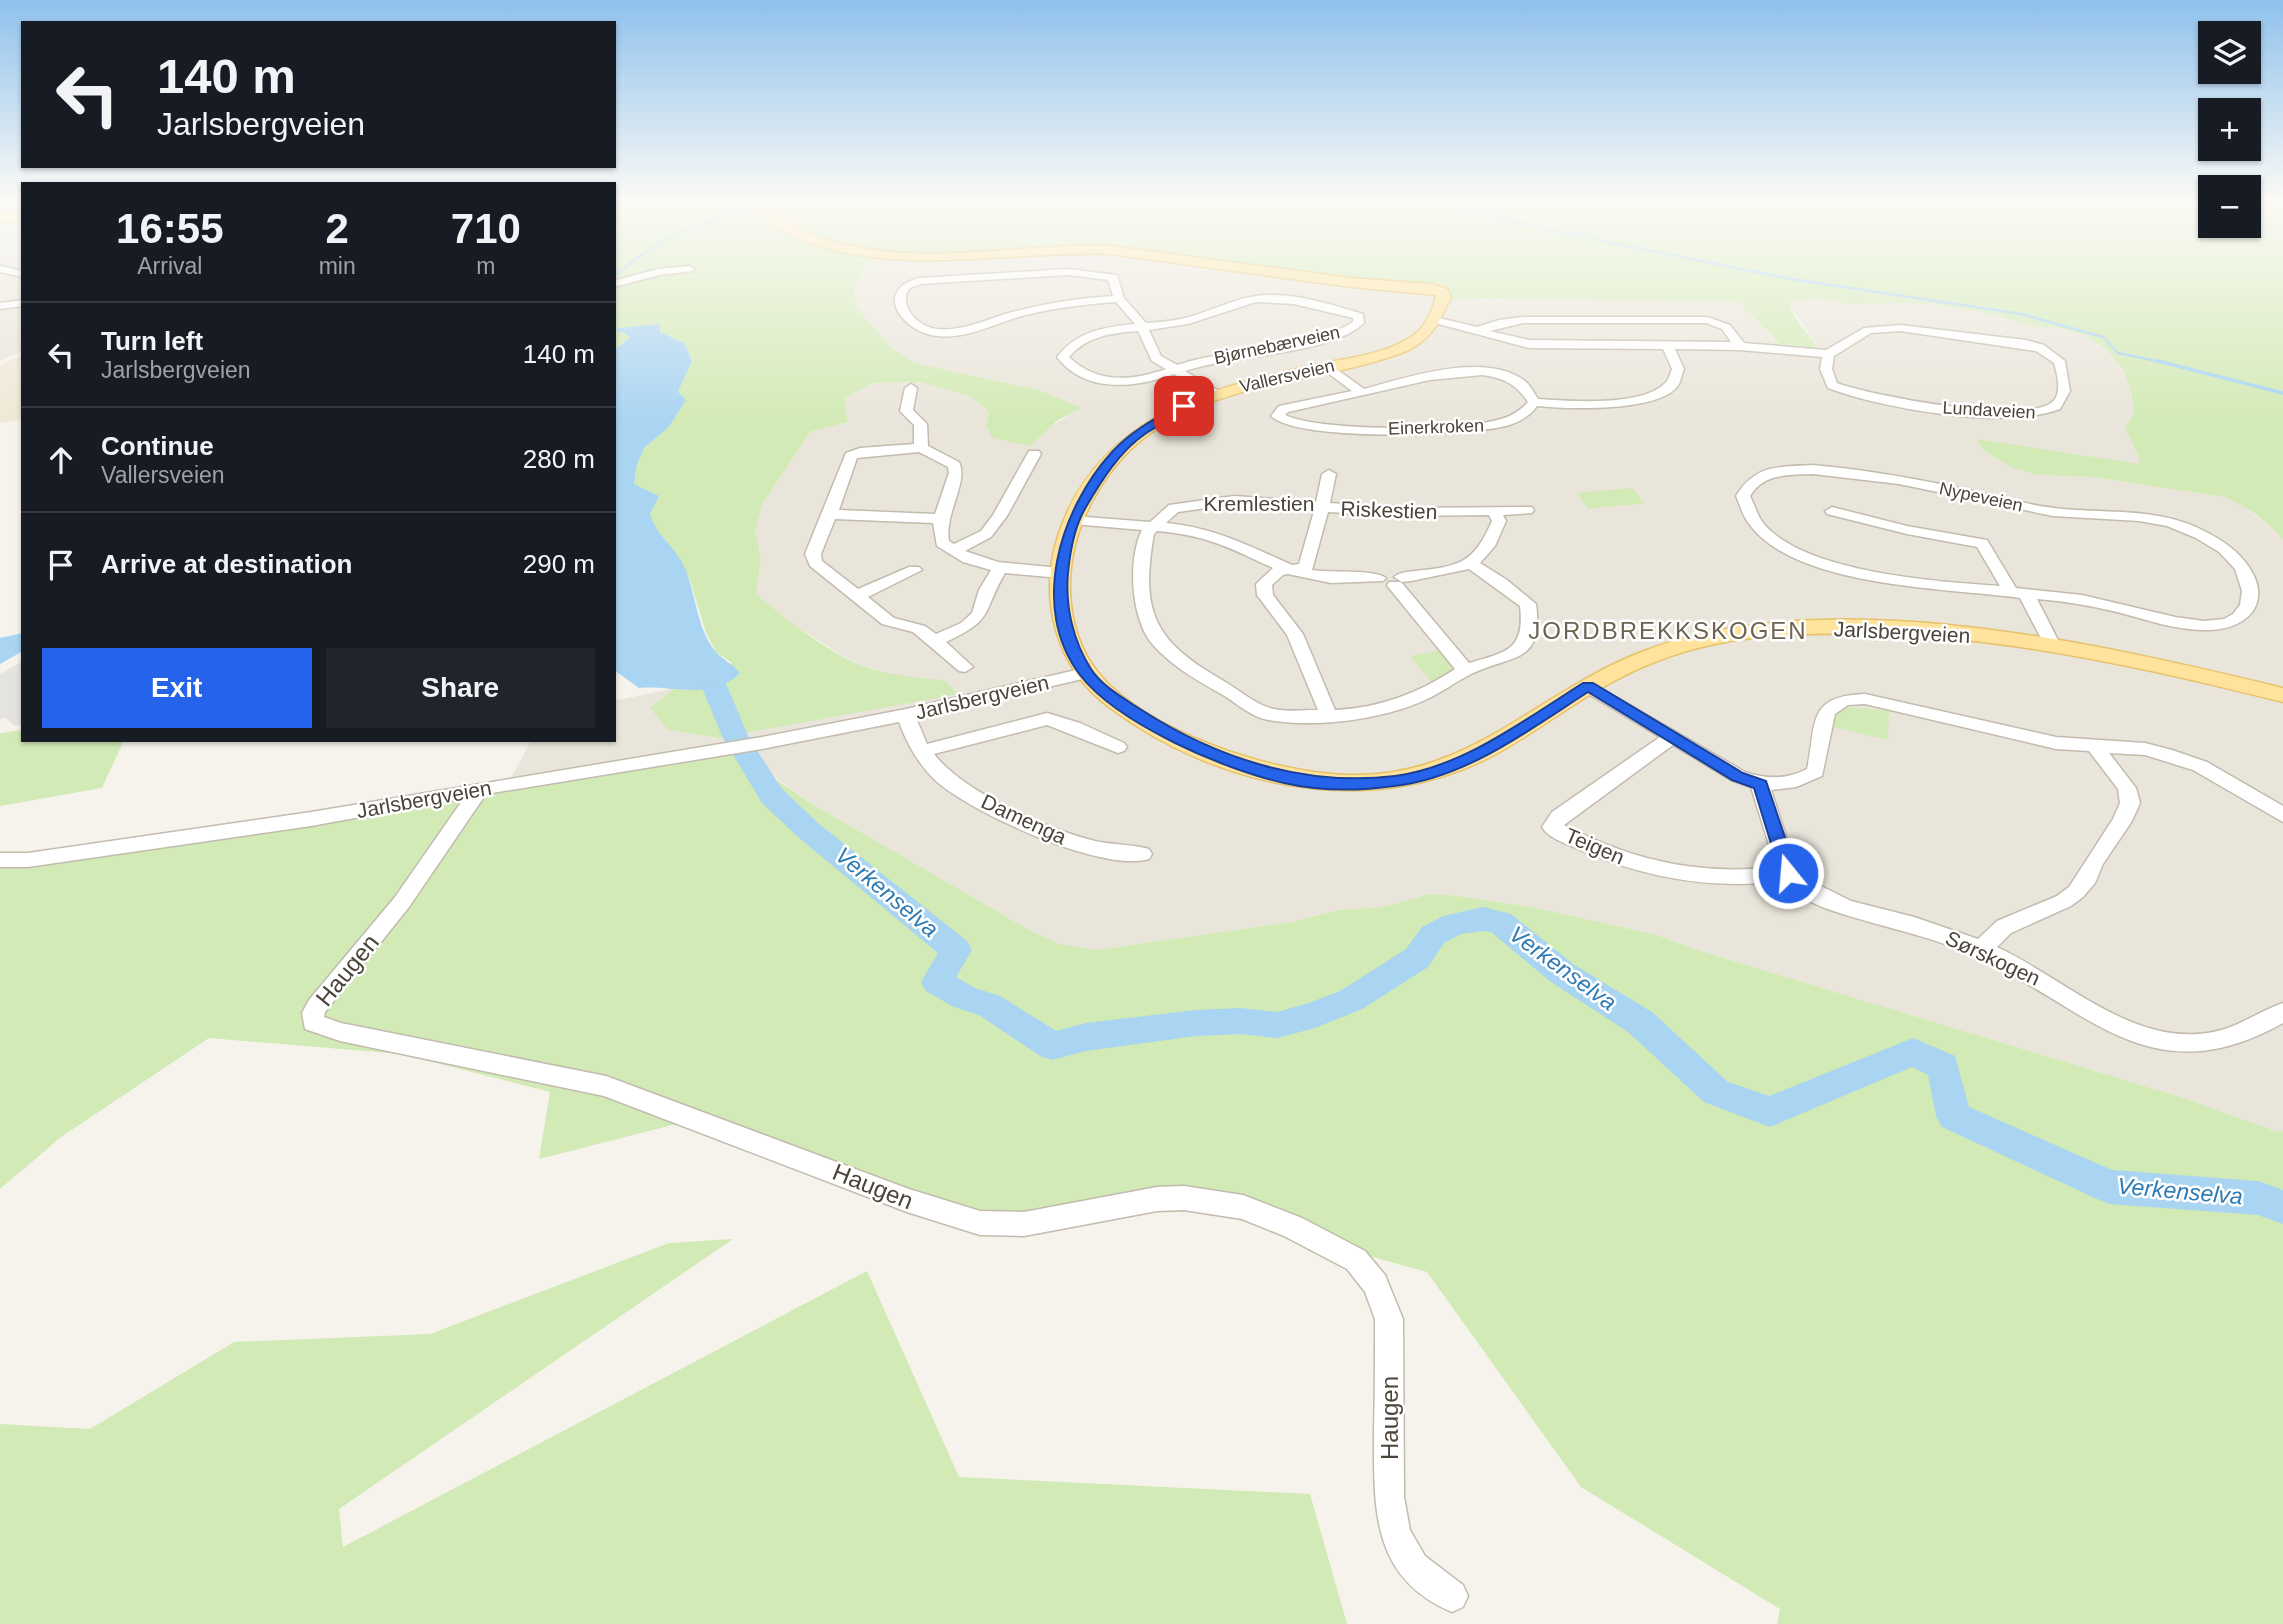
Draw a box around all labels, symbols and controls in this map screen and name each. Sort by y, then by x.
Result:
map controls [2198,21,2261,238]
button: layers [2198,21,2261,84]
icon: left [42,49,133,140]
text: 140 m [157,49,296,103]
button: + [2198,98,2261,161]
text: Jarlsbergveien [157,106,365,142]
button: − [2198,175,2261,238]
text: 16:55 [116,205,224,252]
text: 2 [325,205,349,252]
text: 710 [451,205,521,252]
text: Arrival [137,253,202,279]
text: min [319,253,356,279]
text: m [476,253,495,279]
street label: Bjørnebærveien [1212,322,1342,368]
text: Turn left [101,326,203,356]
icon: left [42,336,80,374]
text: 140 m [523,339,595,369]
street label: Vallersveien [1238,355,1336,397]
text: Jarlsbergveien [101,357,251,383]
pin [1154,376,1214,436]
icon: arrive [1165,387,1203,425]
street label: Lundaveien [1942,398,2036,422]
street label: Einerkroken [1388,415,1484,439]
text: Continue [101,431,214,461]
icon: ahead [42,441,80,479]
text: 280 m [523,444,595,474]
text: Vallersveien [101,462,225,488]
street label: Nypeveien [1937,478,2025,516]
street label: Kremlestien [1204,492,1314,515]
street label: Riskestien [1340,497,1438,523]
icon: arrive [42,546,80,584]
text: Arrive at destination [101,549,352,579]
text: 290 m [523,549,595,579]
district label: JORDBREKKSKOGEN [1528,617,1808,644]
street label: Jarlsbergveien [1833,617,1971,647]
button: Exit [42,648,312,728]
button: Share [326,648,595,728]
street label: Jarlsbergveien [913,670,1051,724]
street label: Jarlsbergveien [355,776,493,822]
street label: Damenga [978,789,1070,849]
street label: Teigen [1562,823,1628,869]
position arrow [1751,836,1825,910]
water label: Verkenselva [830,842,944,942]
water label: Verkenselva [1505,921,1621,1015]
street label: Sørskogen [1942,926,2044,990]
street label: Haugen [310,929,384,1011]
street label: Haugen [829,1158,917,1214]
water label: Verkenselva [2116,1173,2244,1209]
street label: Haugen [1376,1376,1403,1460]

